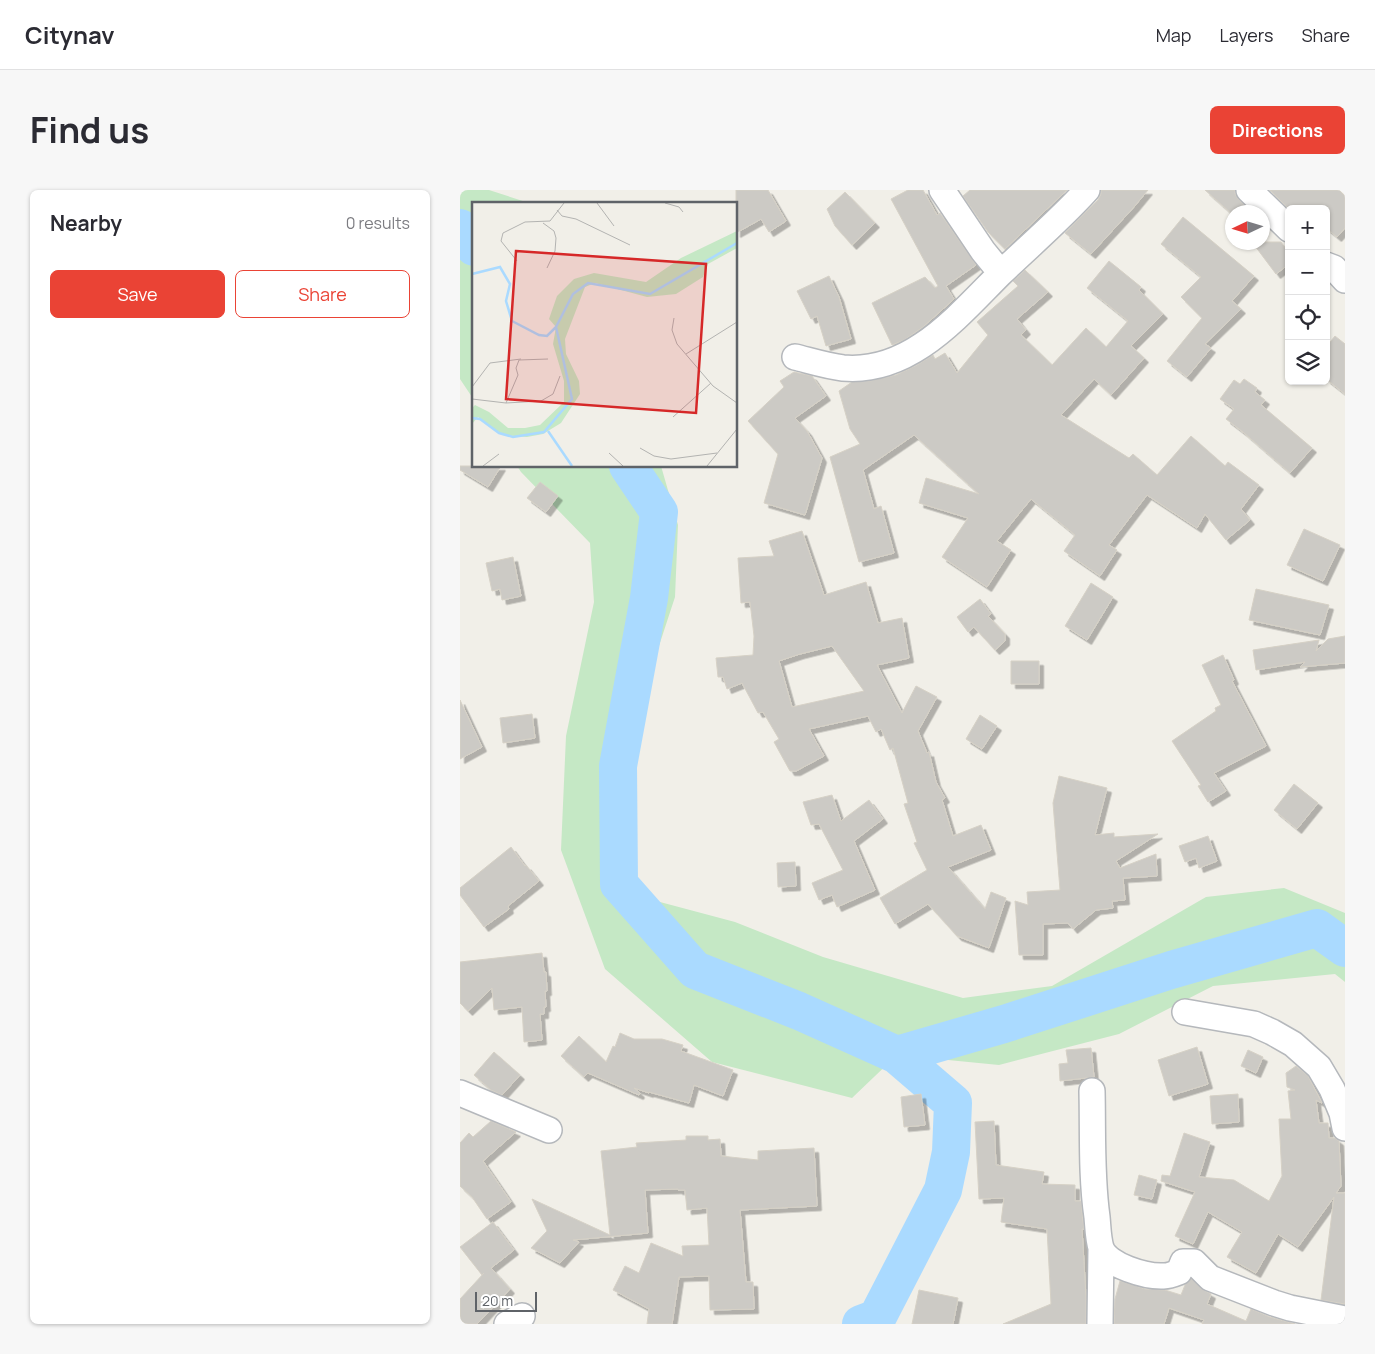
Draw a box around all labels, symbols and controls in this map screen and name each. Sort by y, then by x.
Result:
text: Citynav [25,18,115,51]
text: Map [1156,23,1191,47]
text: Layers [1219,23,1273,47]
text: Share [1301,23,1350,47]
text: Find us [30,106,149,154]
button: Directions [1210,106,1345,154]
inset map [472,202,738,468]
north arrow [1225,205,1270,250]
map controls [1285,205,1330,385]
button: + [1285,205,1330,250]
text: Nearby [50,209,122,237]
text: 0 results [346,212,410,234]
button: − [1285,250,1330,295]
button: Save [50,270,225,318]
button: Share [235,270,410,318]
button: locate [1285,295,1330,340]
button: layers [1285,340,1330,385]
scale bar [475,1289,538,1312]
text: 20 m [482,1291,513,1310]

